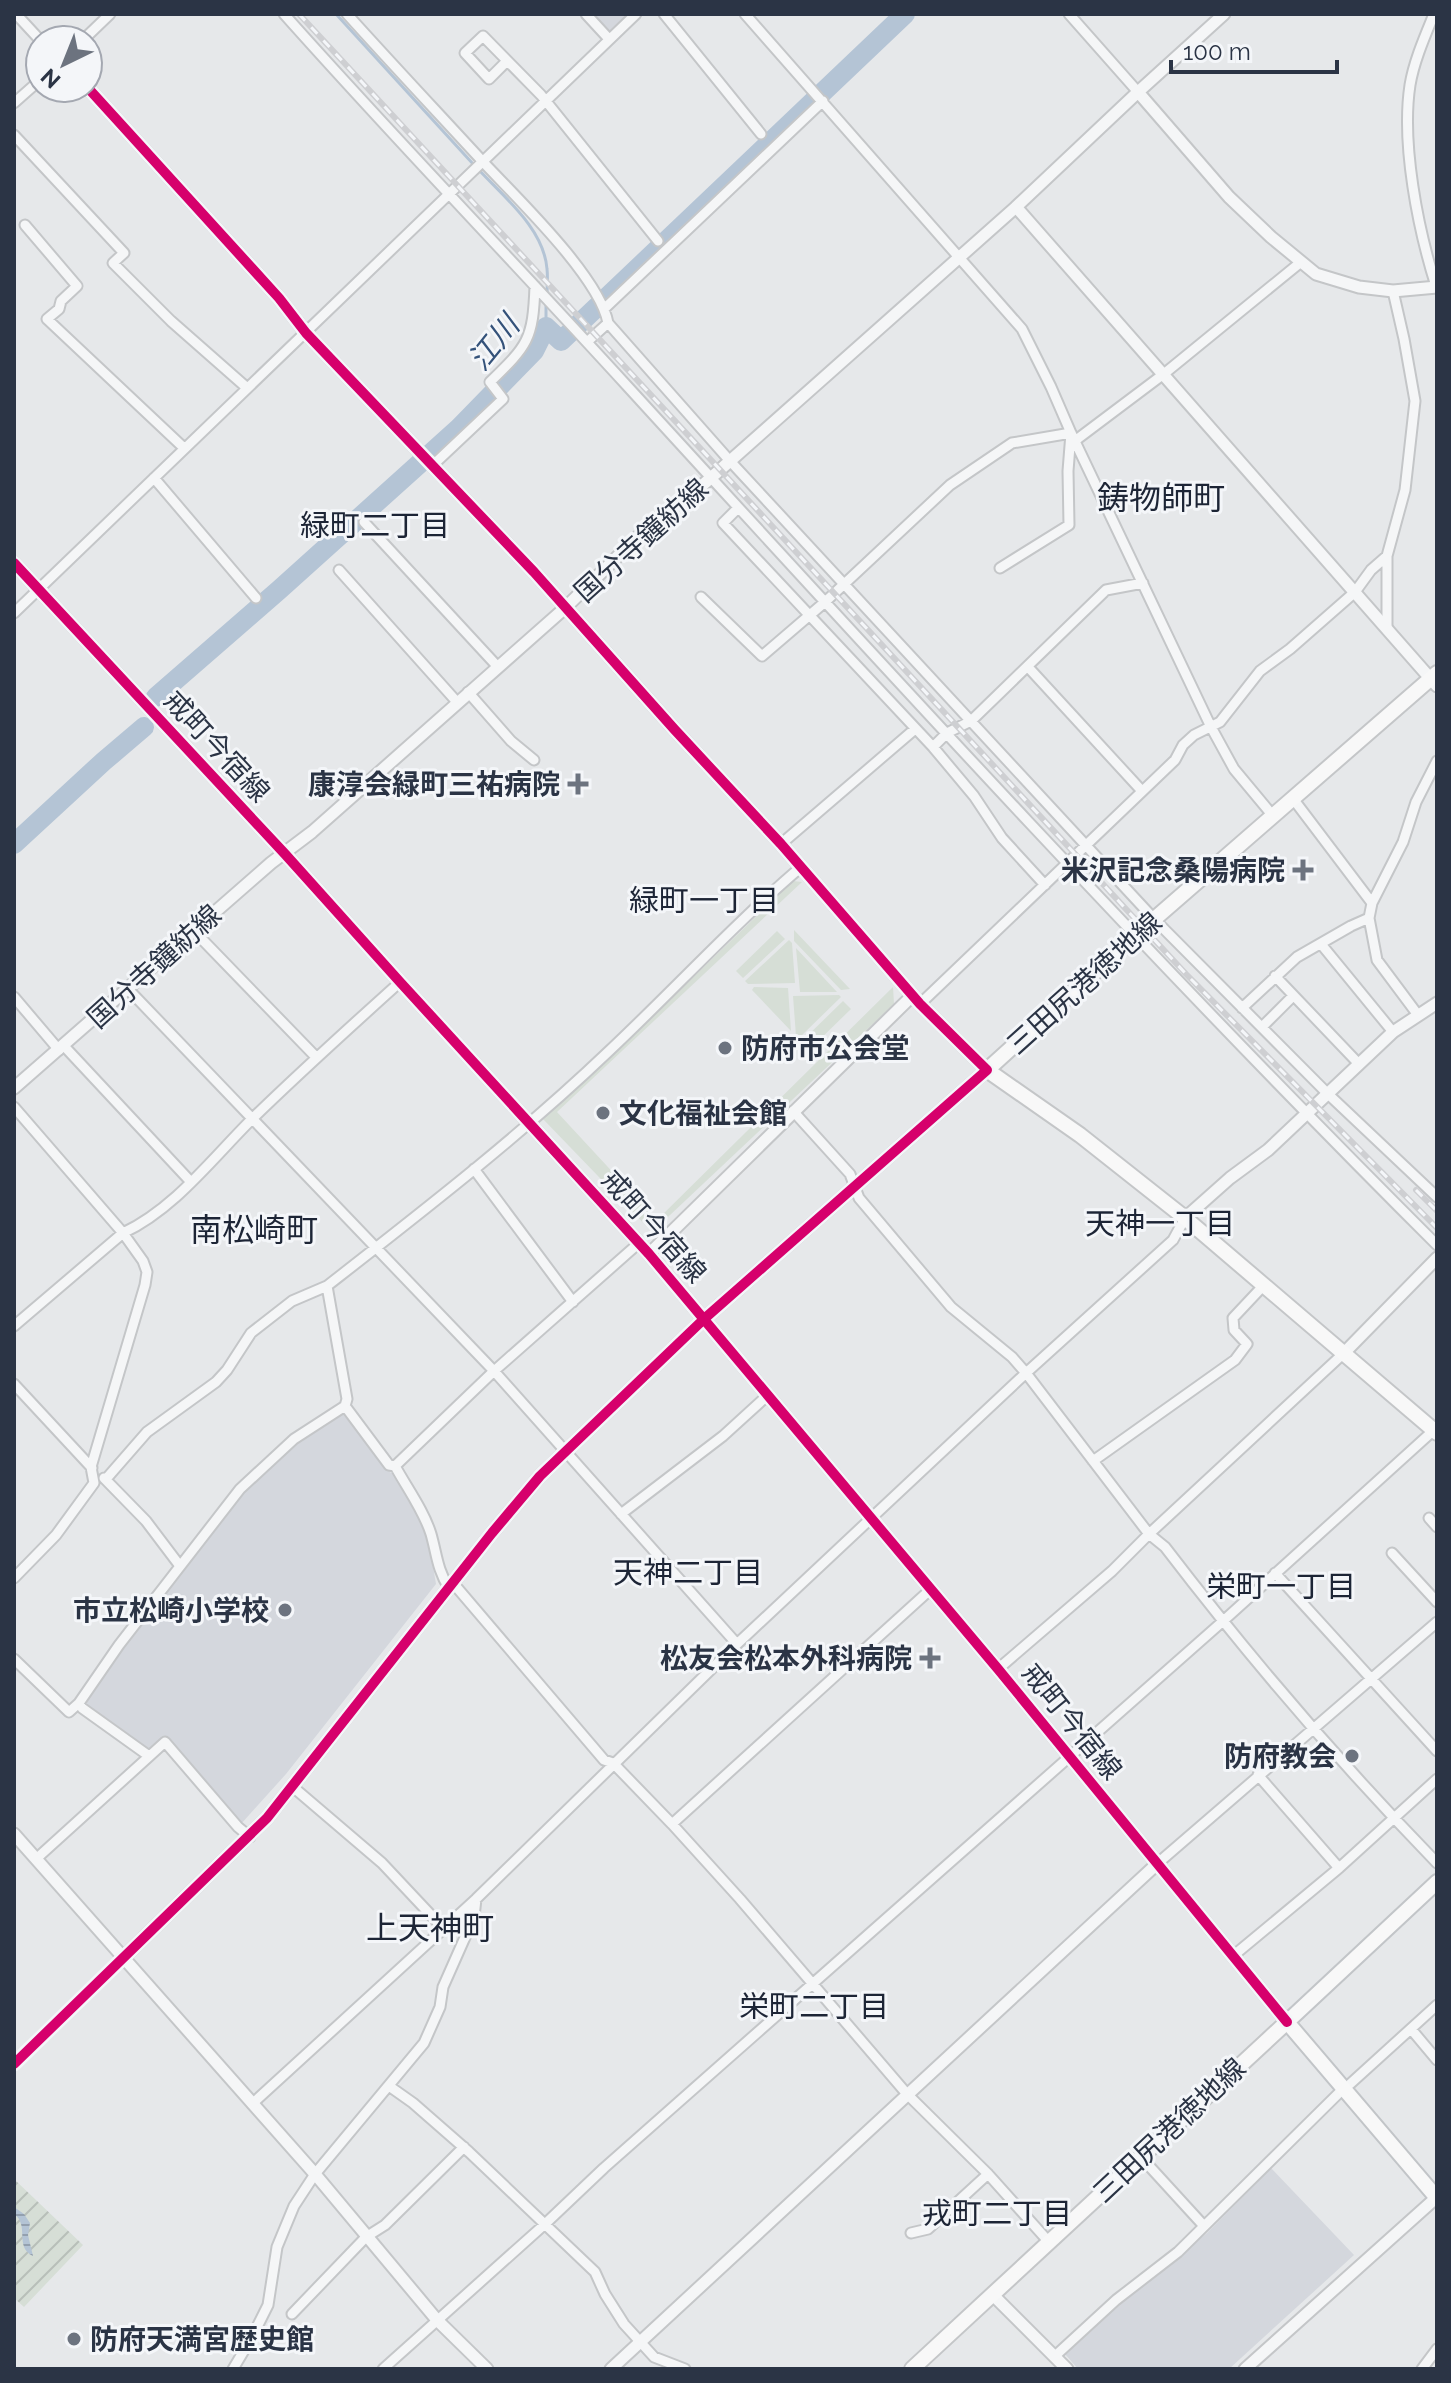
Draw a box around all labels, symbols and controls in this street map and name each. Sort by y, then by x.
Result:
north arrow [24,24,104,104]
scale bar [1171,24,1337,74]
text: 100 m [1183,37,1251,66]
text: N [35,63,65,94]
water label: 江川 [461,306,528,377]
street label: 国分寺鐘紡線 [568,472,715,609]
district label: 鋳物師町 [1097,479,1225,516]
district label: 緑町二丁目 [300,508,450,543]
street label: 戒町今宿線 [157,684,276,809]
place label: 康淳会緑町三祐病院 [308,768,560,801]
marker: 康淳会緑町三祐病院 [567,773,589,795]
place label: 米沢記念桑陽病院 [1061,854,1285,887]
marker: 米沢記念桑陽病院 [1292,859,1314,881]
district label: 緑町一丁目 [629,883,779,918]
street label: 国分寺鐘紡線 [81,898,228,1035]
street label: 三田尻港徳地線 [1000,906,1168,1061]
place label: 防府市公会堂 [741,1032,909,1065]
marker: 防府市公会堂 [716,1039,734,1057]
place label: 文化福祉会館 [619,1097,787,1130]
marker: 文化福祉会館 [594,1104,612,1122]
street label: 戒町今宿線 [595,1163,713,1289]
district label: 天神一丁目 [1085,1206,1235,1241]
district label: 南松崎町 [190,1211,318,1248]
district label: 天神二丁目 [613,1555,763,1590]
district label: 栄町一丁目 [1206,1569,1356,1604]
place label: 市立松崎小学校 [73,1594,269,1627]
marker: 市立松崎小学校 [276,1601,294,1619]
place label: 松友会松本外科病院 [660,1642,912,1675]
marker: 松友会松本外科病院 [919,1647,941,1669]
street label: 戒町今宿線 [1015,1657,1128,1786]
place label: 防府教会 [1224,1740,1336,1773]
marker: 防府教会 [1343,1747,1361,1765]
district label: 上天神町 [366,1909,494,1946]
district label: 栄町二丁目 [739,1989,889,2024]
street label: 三田尻港徳地線 [1086,2051,1252,2209]
district label: 戎町二丁目 [922,2196,1072,2231]
place label: 防府天満宮歴史館 [90,2323,314,2356]
marker: 防府天満宮歴史館 [65,2330,83,2348]

